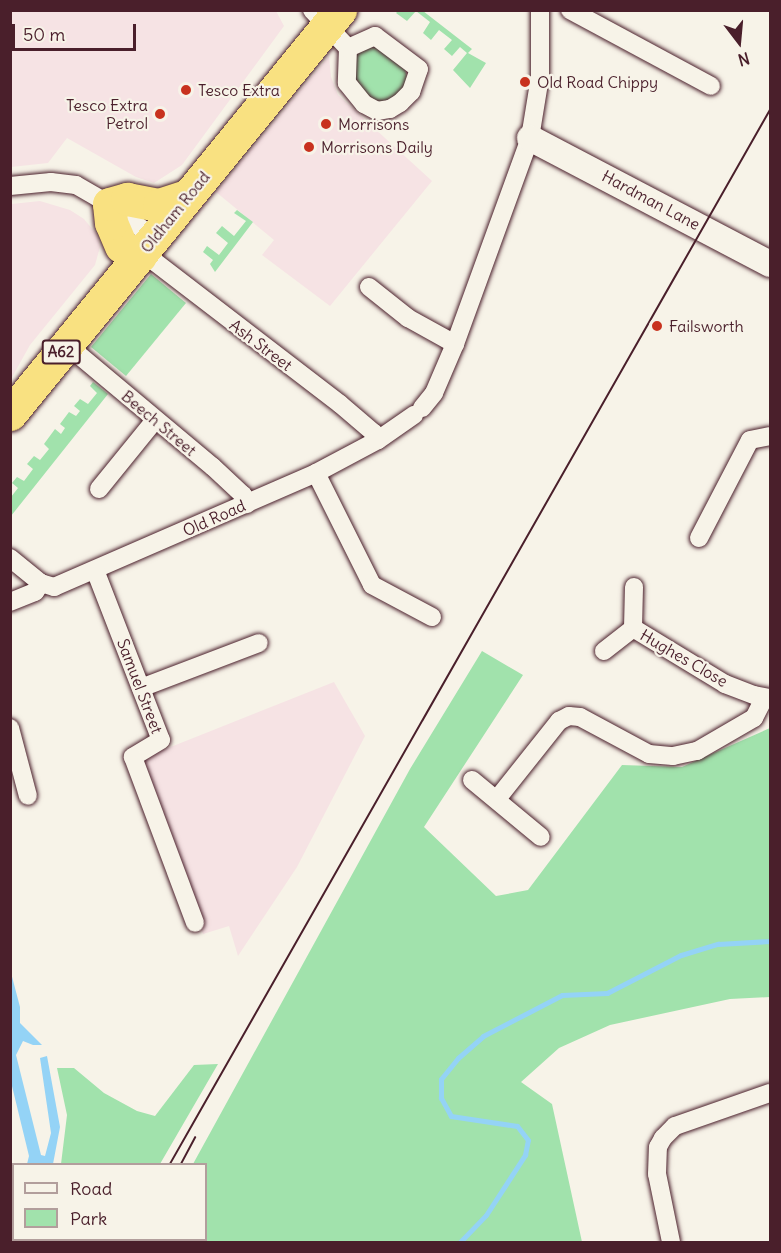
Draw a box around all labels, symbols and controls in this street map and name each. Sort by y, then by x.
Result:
scale bar [15,12,140,50]
north arrow [709,12,769,72]
text: 50 m [23,23,65,46]
text: N [736,48,752,70]
place label: Old Road Chippy [537,72,658,92]
marker: Old Road Chippy [518,75,532,89]
place label: Tesco Extra [198,80,280,100]
marker: Tesco Extra [179,83,193,97]
place label: Tesco Extra Petrol [66,95,148,133]
marker: Tesco Extra Petrol [153,107,167,121]
place label: Morrisons [338,114,409,134]
marker: Morrisons [319,117,333,131]
place label: Morrisons Daily [321,137,433,157]
marker: Morrisons Daily [302,140,316,154]
street label: Hardman Lane [599,166,703,234]
street label: Oldham Road [136,167,214,257]
street label: Ash Street [226,315,296,375]
place label: Failsworth [669,316,744,336]
marker: Failsworth [650,319,664,333]
road number: A62 [42,340,80,364]
street label: Beech Street [118,386,200,460]
street label: Old Road [180,496,248,540]
street label: Hughes Close [637,625,731,691]
street label: Samuel Street [113,636,167,736]
legend [12,1163,207,1241]
text: Road [70,1177,112,1200]
text: Park [70,1207,107,1230]

